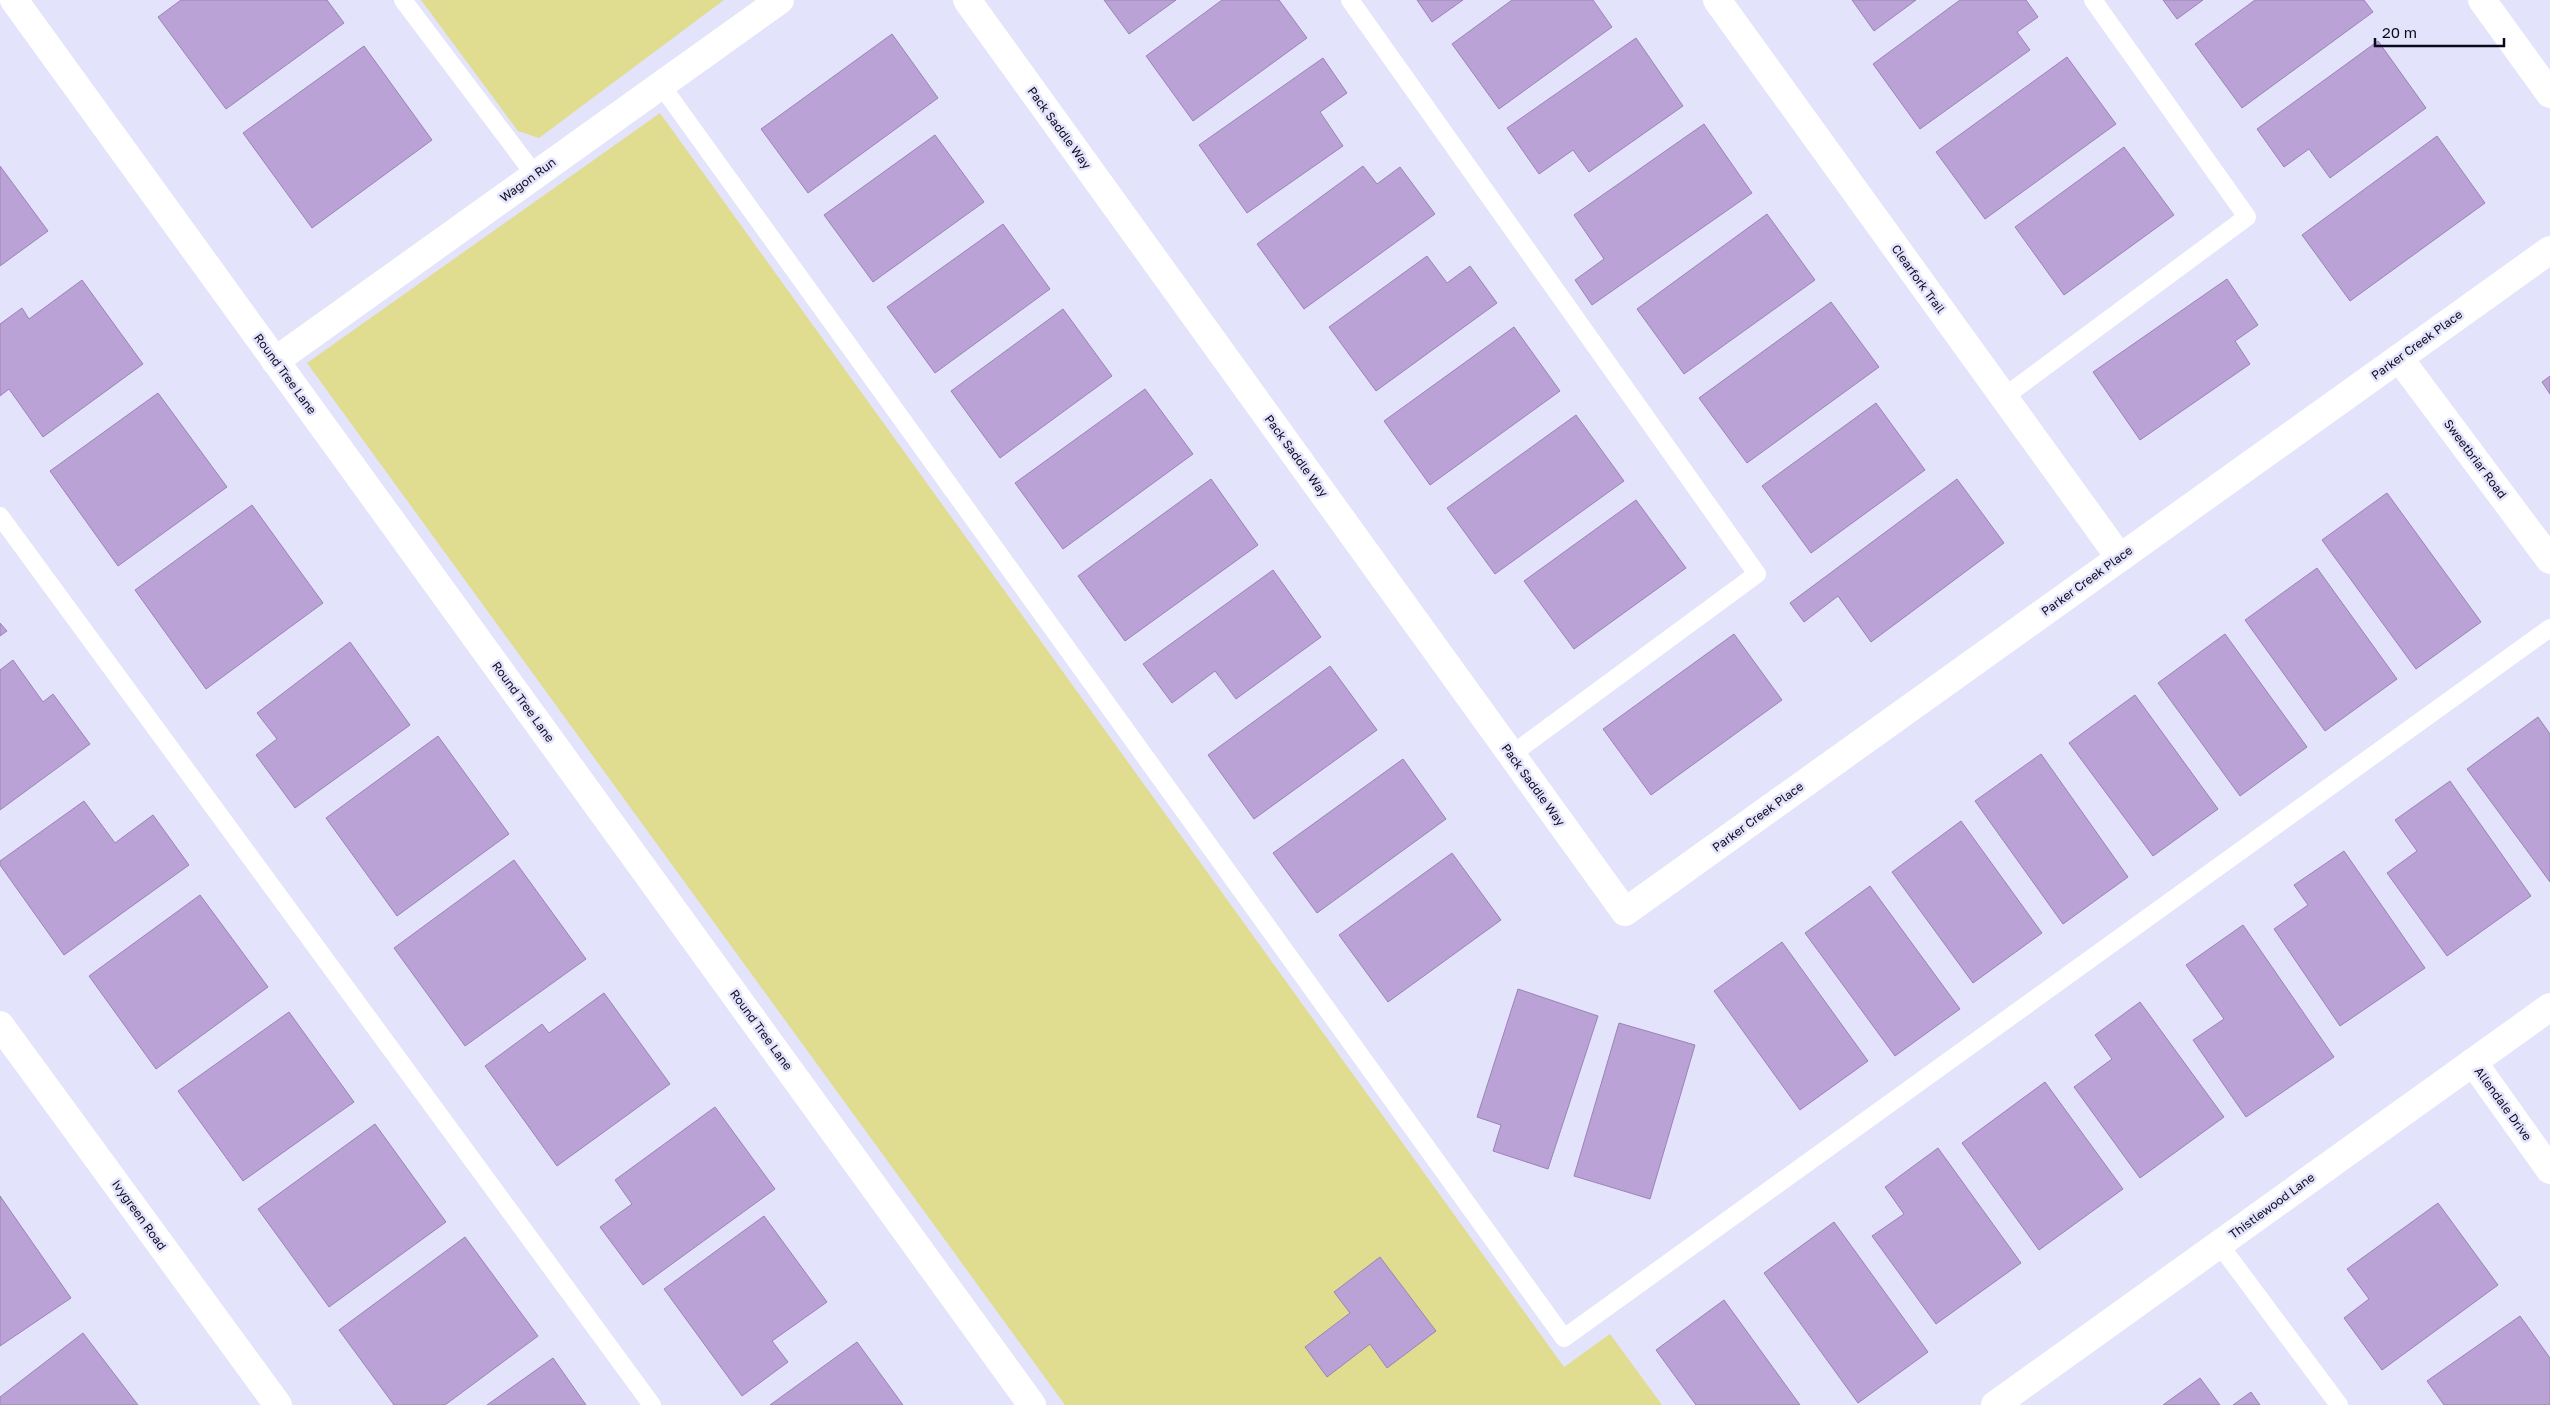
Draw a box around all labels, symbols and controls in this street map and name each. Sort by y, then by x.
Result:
scale bar [2375,15,2504,47]
text: 20 m [2382,23,2417,41]
street label: Pack Saddle Way [1025,84,1094,172]
street label: Wagon Run [497,154,559,205]
street label: Clearfork Trail [1888,241,1948,316]
street label: Parker Creek Place [2368,307,2465,383]
street label: Round Tree Lane [251,330,320,417]
street label: Pack Saddle Way [1262,412,1331,500]
street label: Sweetbriar Road [2441,416,2510,501]
street label: Parker Creek Place [2038,543,2135,619]
street label: Round Tree Lane [489,658,558,745]
street label: Pack Saddle Way [1499,741,1568,829]
street label: Parker Creek Place [1709,779,1806,855]
street label: Round Tree Lane [727,986,796,1073]
street label: Allendale Drive [2472,1064,2535,1143]
street label: Thistlewood Lane [2226,1169,2317,1242]
street label: Ivygreen Road [109,1177,170,1253]

